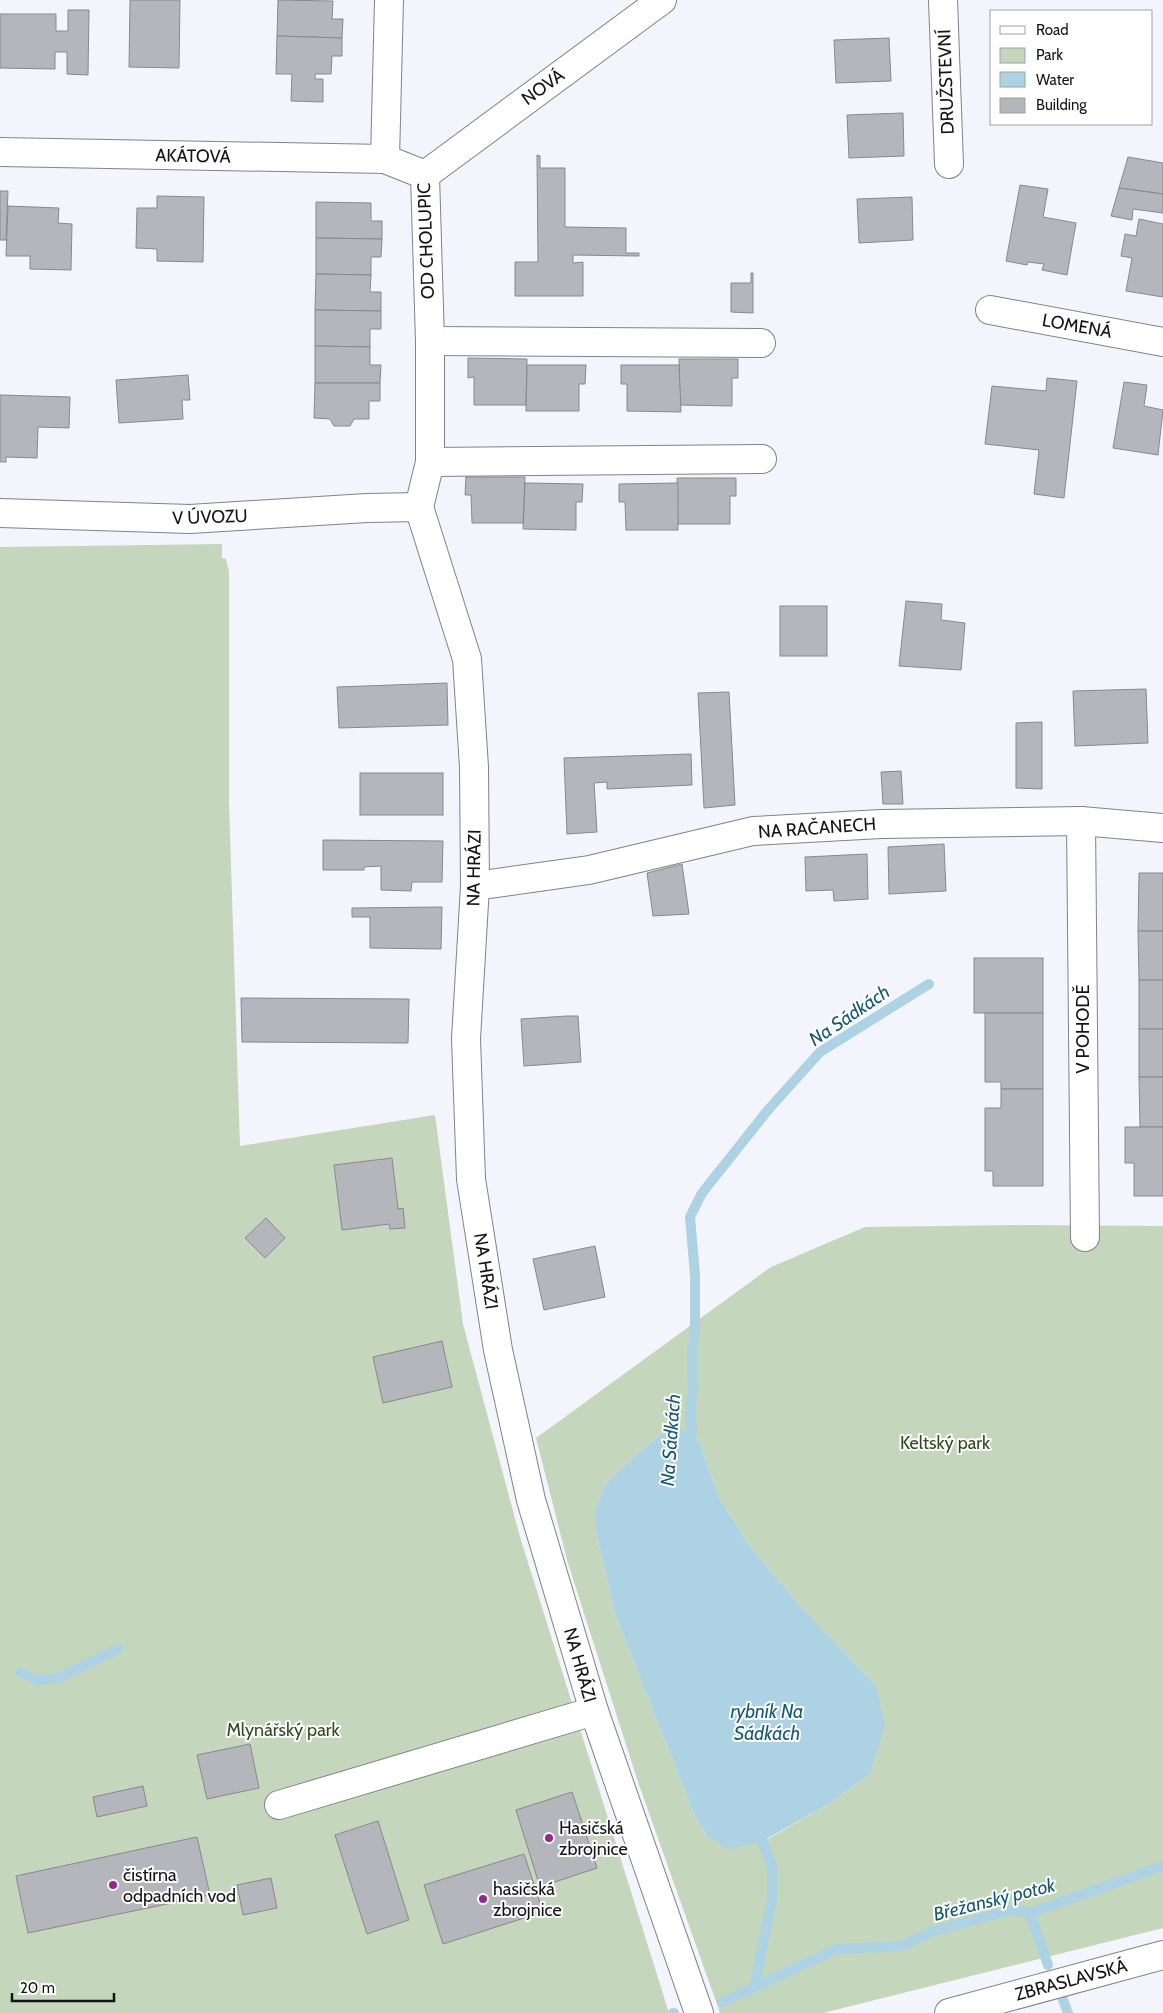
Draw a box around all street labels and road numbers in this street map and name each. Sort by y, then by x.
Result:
street label: DRUŽSTEVNÍ [932,29,959,135]
street label: NOVÁ [517,64,569,110]
street label: AKÁTOVÁ [155,144,231,168]
street label: OD CHOLUPIC [413,182,439,300]
street label: LOMENÁ [1040,309,1114,343]
street label: V ÚVOZU [172,505,248,529]
street label: NA RAČANECH [757,813,877,843]
street label: NA HRÁZI [462,829,486,907]
street label: V POHODĚ [1071,985,1094,1073]
street label: NA HRÁZI [469,1231,503,1311]
street label: NA HRÁZI [559,1625,601,1705]
street label: ZBRASLAVSKÁ [1013,1954,1129,2006]

